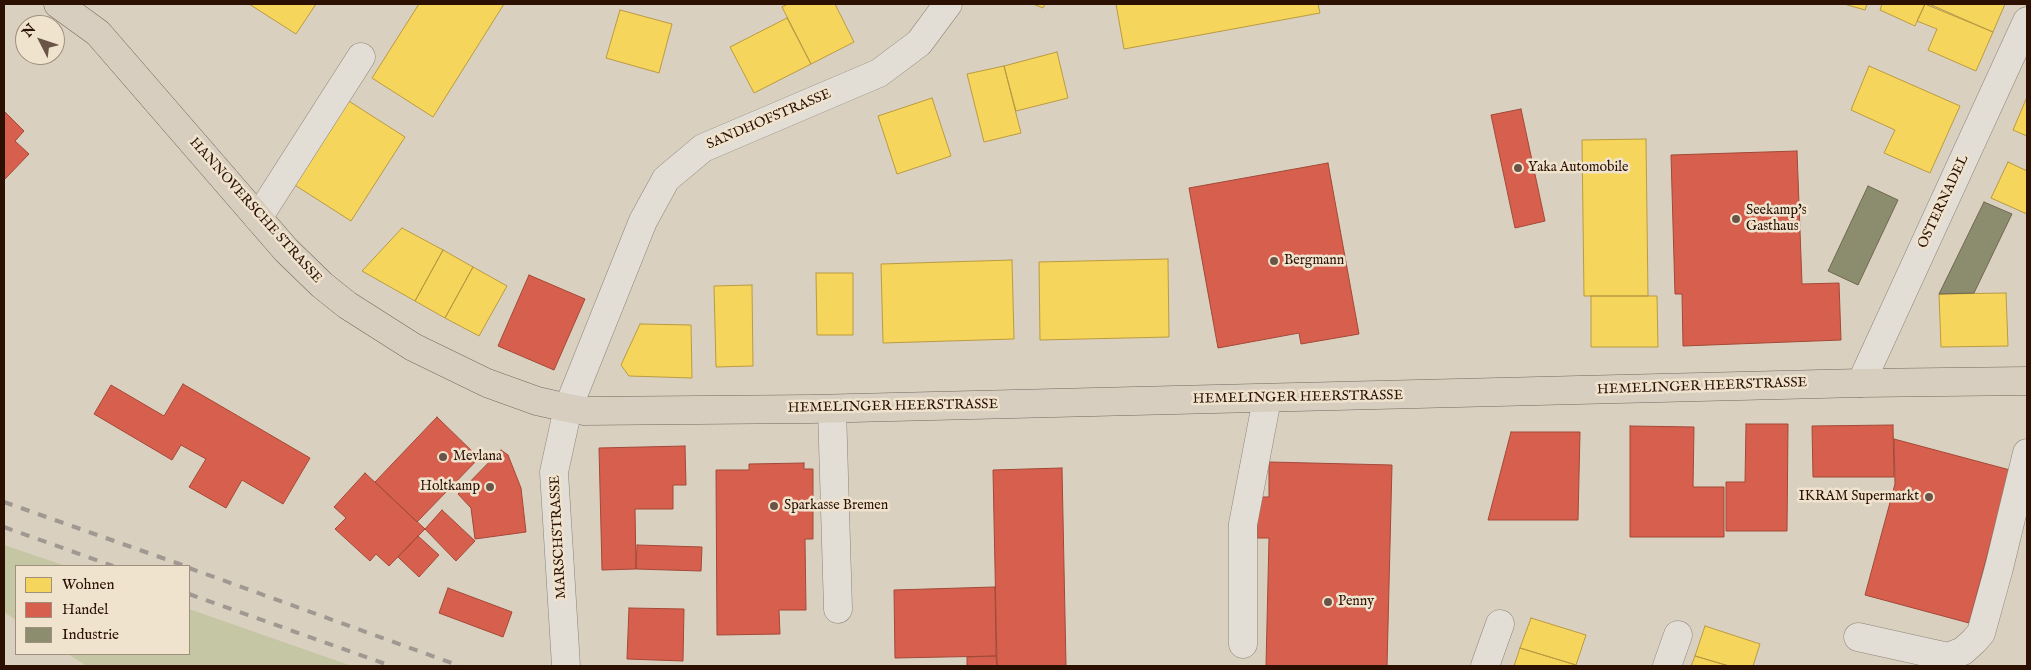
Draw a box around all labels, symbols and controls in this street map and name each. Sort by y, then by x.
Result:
north arrow [15,15,65,65]
text: N [19,20,40,41]
street label: SANDHOFSTRASSE [704,86,834,154]
street label: HANNOVERSCHE STRASSE [185,135,325,287]
street label: OSTERNADEL [1915,153,1973,251]
place label: Yaka Automobile [1528,160,1628,176]
marker: Yaka Automobile [1512,162,1524,174]
place label: Seekamp's Gasthaus [1746,203,1807,236]
marker: Seekamp's Gasthaus [1730,213,1742,225]
place label: Bergmann [1284,253,1344,269]
marker: Bergmann [1268,255,1280,267]
street label: HEMELINGER HEERSTRASSE [1597,375,1807,399]
street label: HEMELINGER HEERSTRASSE [1193,388,1403,408]
street label: HEMELINGER HEERSTRASSE [788,397,998,417]
place label: Mevlana [453,449,502,465]
marker: Mevlana [437,451,449,463]
street label: MARSCHSTRASSE [547,475,571,599]
place label: Holtkamp [420,479,480,495]
marker: Holtkamp [484,481,496,493]
place label: IKRAM Supermarkt [1799,489,1919,505]
marker: IKRAM Supermarkt [1923,491,1935,503]
place label: Sparkasse Bremen [784,498,888,514]
marker: Sparkasse Bremen [768,500,780,512]
legend [15,565,190,655]
text: Wohnen [62,575,114,594]
place label: Penny [1338,594,1374,610]
marker: Penny [1322,596,1334,608]
text: Handel [62,600,108,619]
text: Industrie [62,625,119,644]

